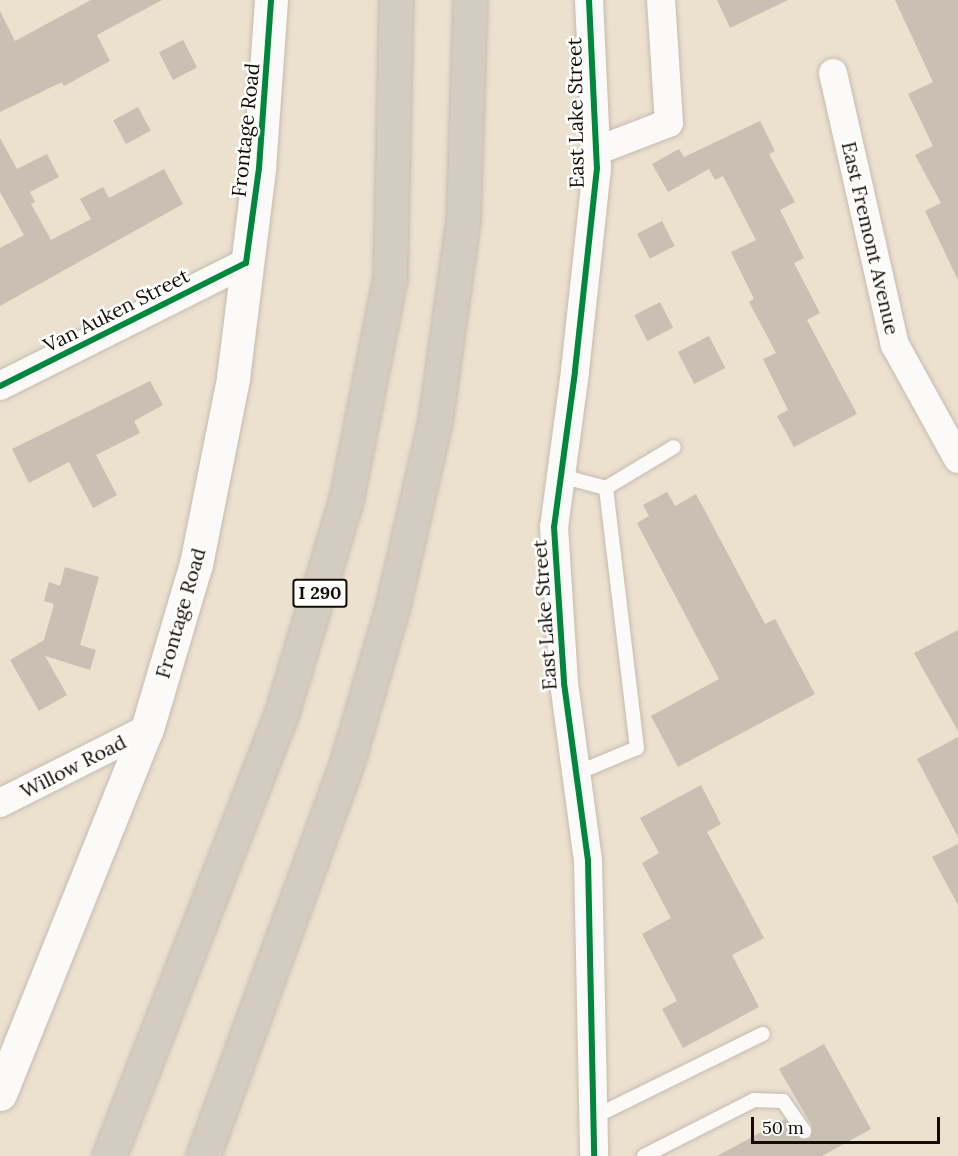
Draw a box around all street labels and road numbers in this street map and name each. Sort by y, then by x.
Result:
street label: East Lake Street [562,37,588,189]
street label: Frontage Road [226,62,264,198]
street label: East Fremont Avenue [837,139,905,337]
street label: Van Auken Street [39,263,193,357]
street label: East Lake Street [527,539,561,691]
street label: Frontage Road [150,545,210,681]
road number: I 290 [292,578,348,608]
street label: Willow Road [16,729,130,803]

